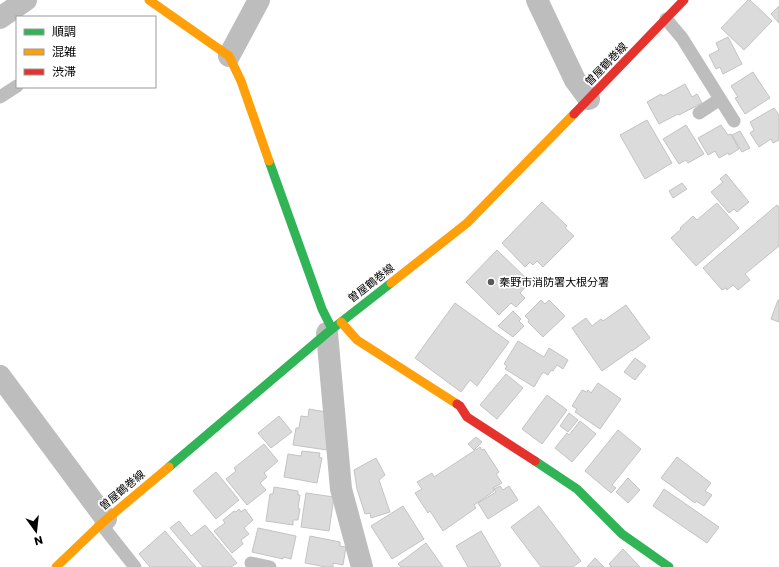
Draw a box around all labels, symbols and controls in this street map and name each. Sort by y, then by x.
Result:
legend [16,16,156,88]
text: 順調 [52,23,76,40]
street label: 曽屋鶴巻線 [581,39,631,89]
text: 混雑 [52,43,76,60]
text: 渋滞 [52,63,76,80]
street label: 曽屋鶴巻線 [344,260,398,306]
place label: 秦野市消防署大根分署 [499,274,609,290]
marker: 秦野市消防署大根分署 [486,277,496,287]
street label: 曽屋鶴巻線 [96,466,148,514]
north arrow [16,511,56,551]
text: N [33,532,45,549]

